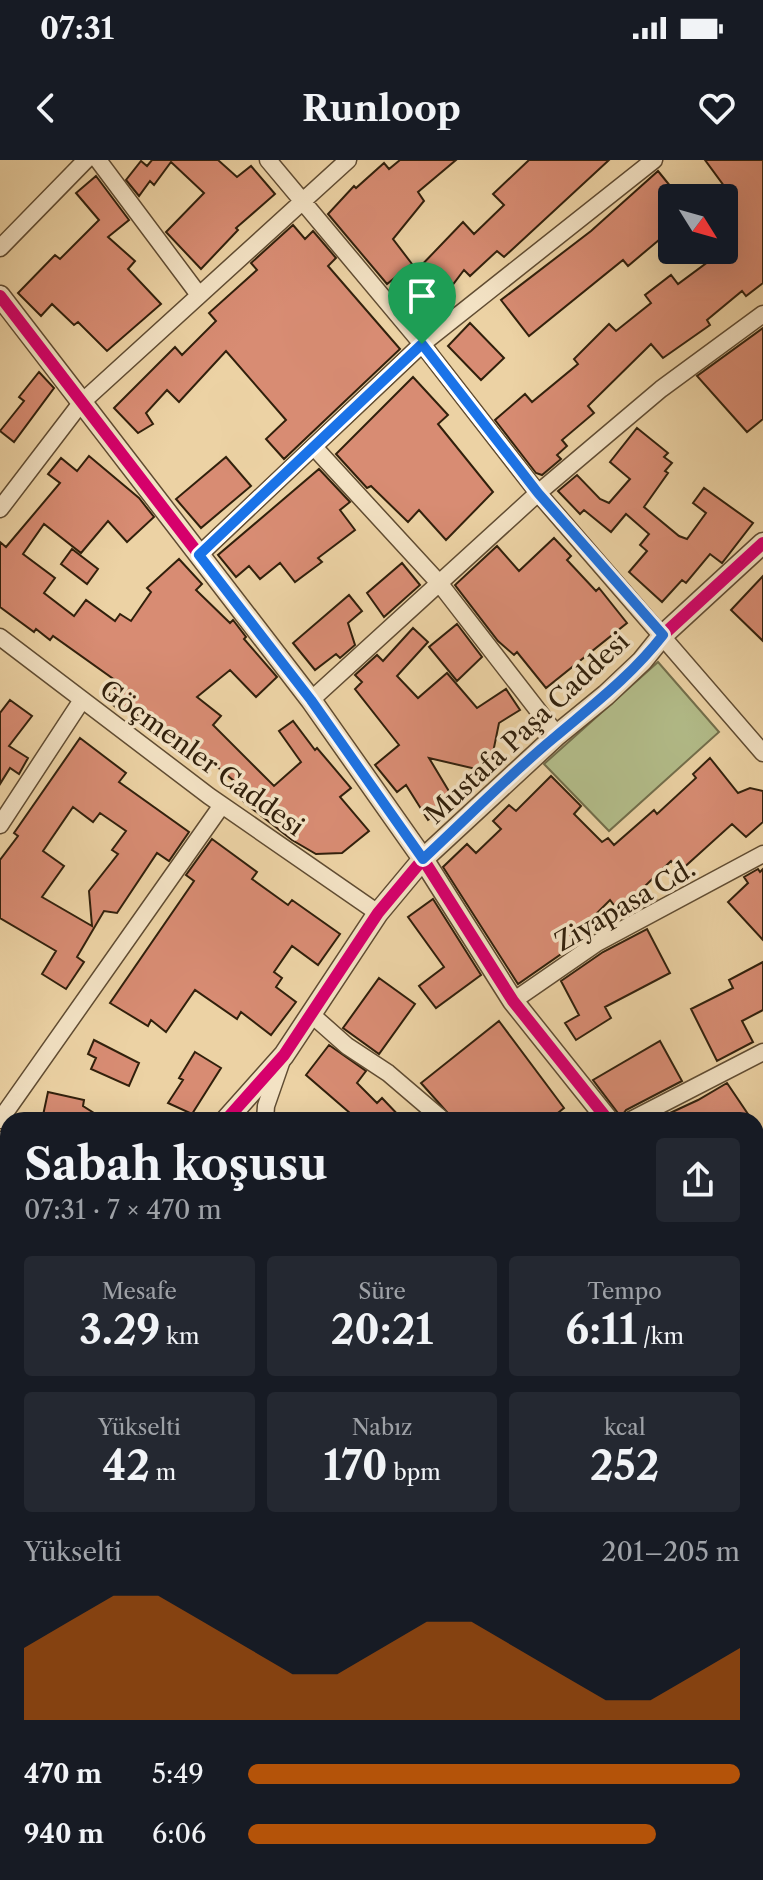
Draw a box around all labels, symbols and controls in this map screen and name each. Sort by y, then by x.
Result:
text: 07:31 [40,10,114,47]
icon: back [24,86,68,130]
text: Runloop [302,86,461,130]
icon: heart [695,86,739,130]
north arrow [658,184,738,264]
map controls [658,184,738,264]
pin [388,262,456,344]
icon: arrive [400,274,444,318]
street label: Mustafa Paşa Caddesi [418,625,636,831]
street label: Göçmenler Caddesi [94,673,310,843]
street label: Ziyapasa Cd. [549,852,701,958]
text: Sabah koşusu [24,1137,328,1191]
button: share [656,1138,740,1222]
text: 07:31 · 7 × 470 m [24,1194,222,1226]
text: Mesafe [102,1278,177,1305]
text: Süre [358,1278,406,1305]
text: Tempo [588,1278,662,1305]
text: 3.29 [79,1305,160,1354]
text: 20:21 [331,1305,433,1354]
text: 6:11 [565,1305,637,1354]
text: km [160,1323,199,1350]
text: /km [637,1323,684,1350]
text: Yükselti [98,1414,181,1441]
text: Nabız [352,1414,412,1441]
text: kcal [604,1414,645,1441]
text: 42 [102,1441,150,1490]
text: 170 [323,1441,388,1490]
text: 252 [590,1441,659,1490]
text: m [150,1459,176,1486]
text: bpm [388,1459,441,1486]
text: Yükselti [24,1536,122,1568]
text: 201–205 m [602,1536,740,1568]
text: 470 m [24,1758,102,1790]
text: 5:49 [152,1758,204,1790]
text: 940 m [24,1818,104,1850]
text: 6:06 [152,1818,206,1850]

